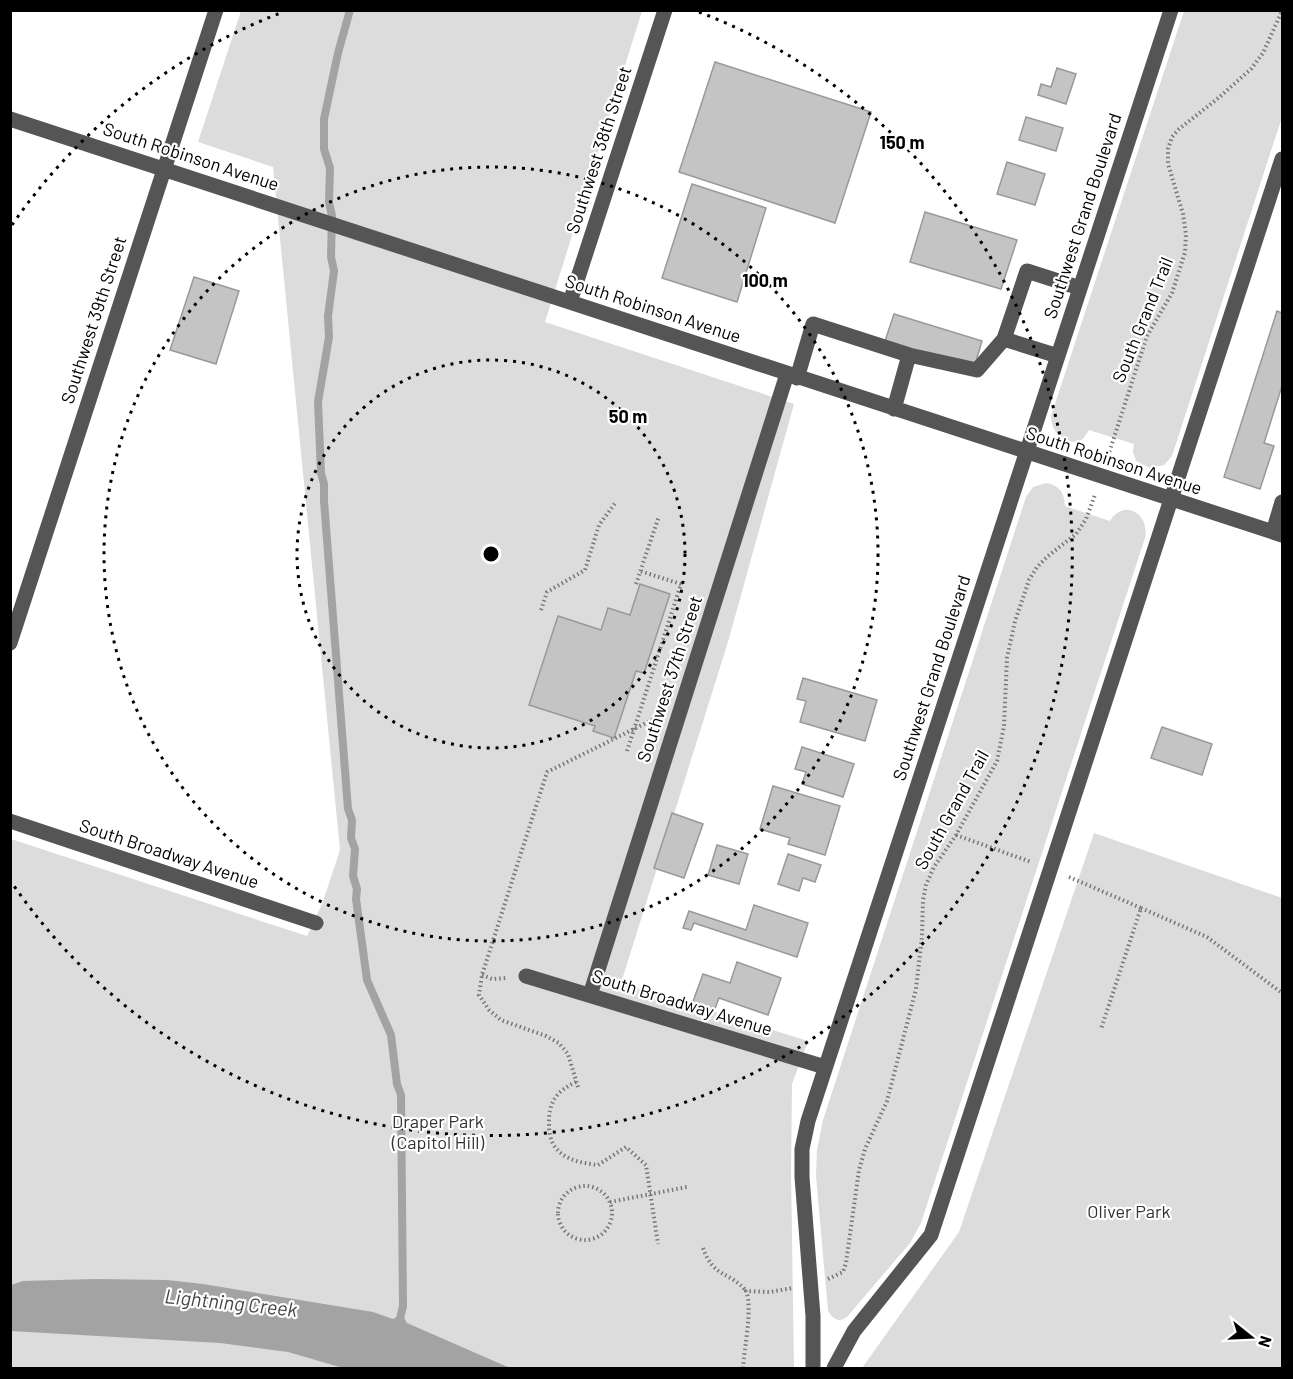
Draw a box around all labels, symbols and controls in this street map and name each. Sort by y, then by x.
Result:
street label: Southwest 38th Street [561,63,635,236]
street label: Southwest Grand Boulevard [1038,110,1126,321]
street label: South Robinson Avenue [101,117,282,195]
text: 150 m [880,131,924,153]
street label: Southwest 39th Street [56,233,130,406]
street label: South Grand Trail [1107,254,1177,386]
street label: South Robinson Avenue [563,269,744,347]
text: 100 m [742,269,788,291]
text: 50 m [609,405,647,427]
street label: South Robinson Avenue [1024,421,1205,499]
centre of rings [481,544,501,564]
street label: Southwest Grand Boulevard [887,572,975,783]
street label: Southwest 37th Street [632,593,706,765]
street label: South Grand Trail [909,746,993,873]
street label: South Broadway Avenue [77,814,262,892]
street label: South Broadway Avenue [589,964,775,1040]
park label: Draper Park (Capitol Hill) [391,1110,484,1153]
park label: Oliver Park [1087,1200,1171,1222]
water label: Lightning Creek [164,1283,299,1321]
north arrow [1221,1307,1281,1367]
text: N [1255,1334,1276,1350]

